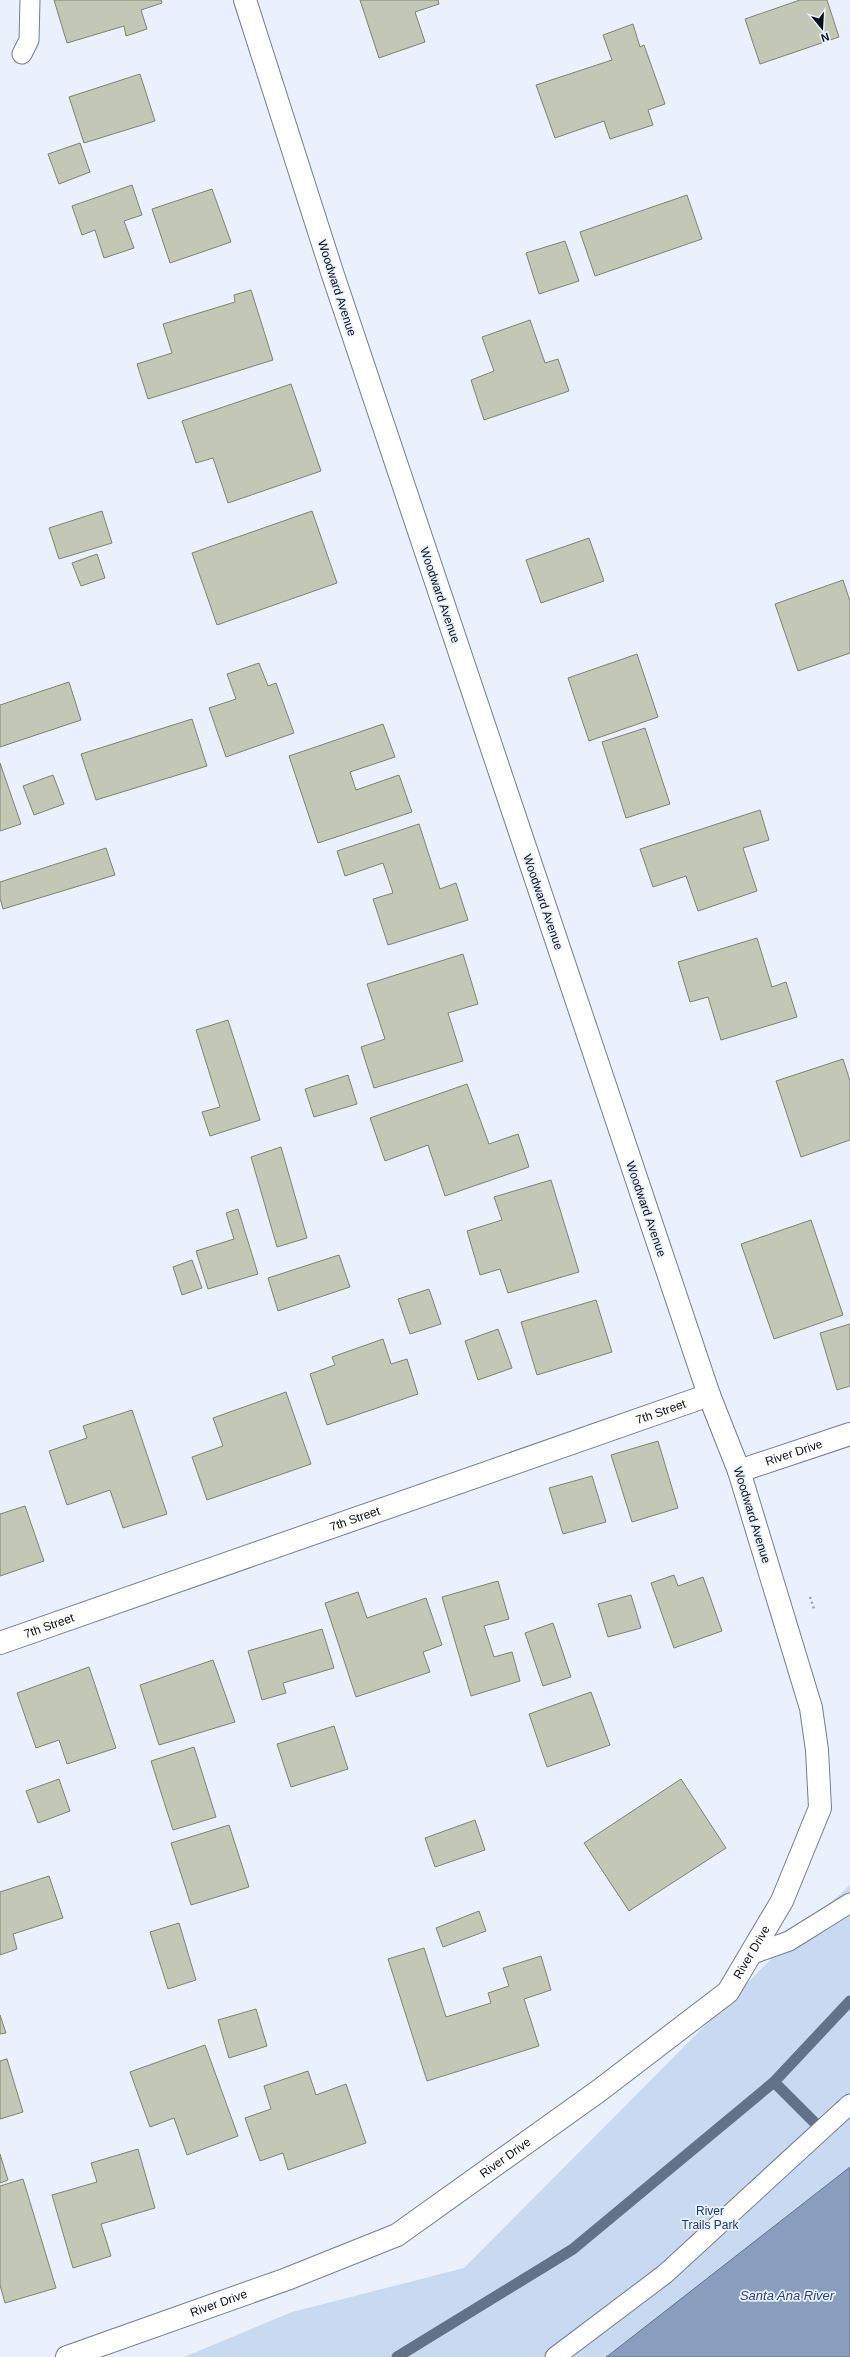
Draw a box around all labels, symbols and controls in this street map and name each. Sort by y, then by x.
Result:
north arrow [802,8,842,48]
text: N [819,31,831,44]
street label: Woodward Avenue [315,238,359,338]
street label: Woodward Avenue [417,545,463,645]
street label: Woodward Avenue [520,852,566,952]
street label: Woodward Avenue [623,1159,669,1259]
street label: 7th Street [634,1396,688,1427]
street label: River Drive [764,1437,825,1469]
street label: Woodward Avenue [731,1465,773,1565]
street label: 7th Street [328,1503,382,1534]
street label: 7th Street [22,1610,77,1641]
street label: River Drive [731,1923,773,1981]
street label: River Drive [477,2134,534,2181]
park label: River Trails Park [682,2204,739,2232]
street label: River Drive [188,2287,249,2320]
water label: Santa Ana River [740,2288,835,2303]

